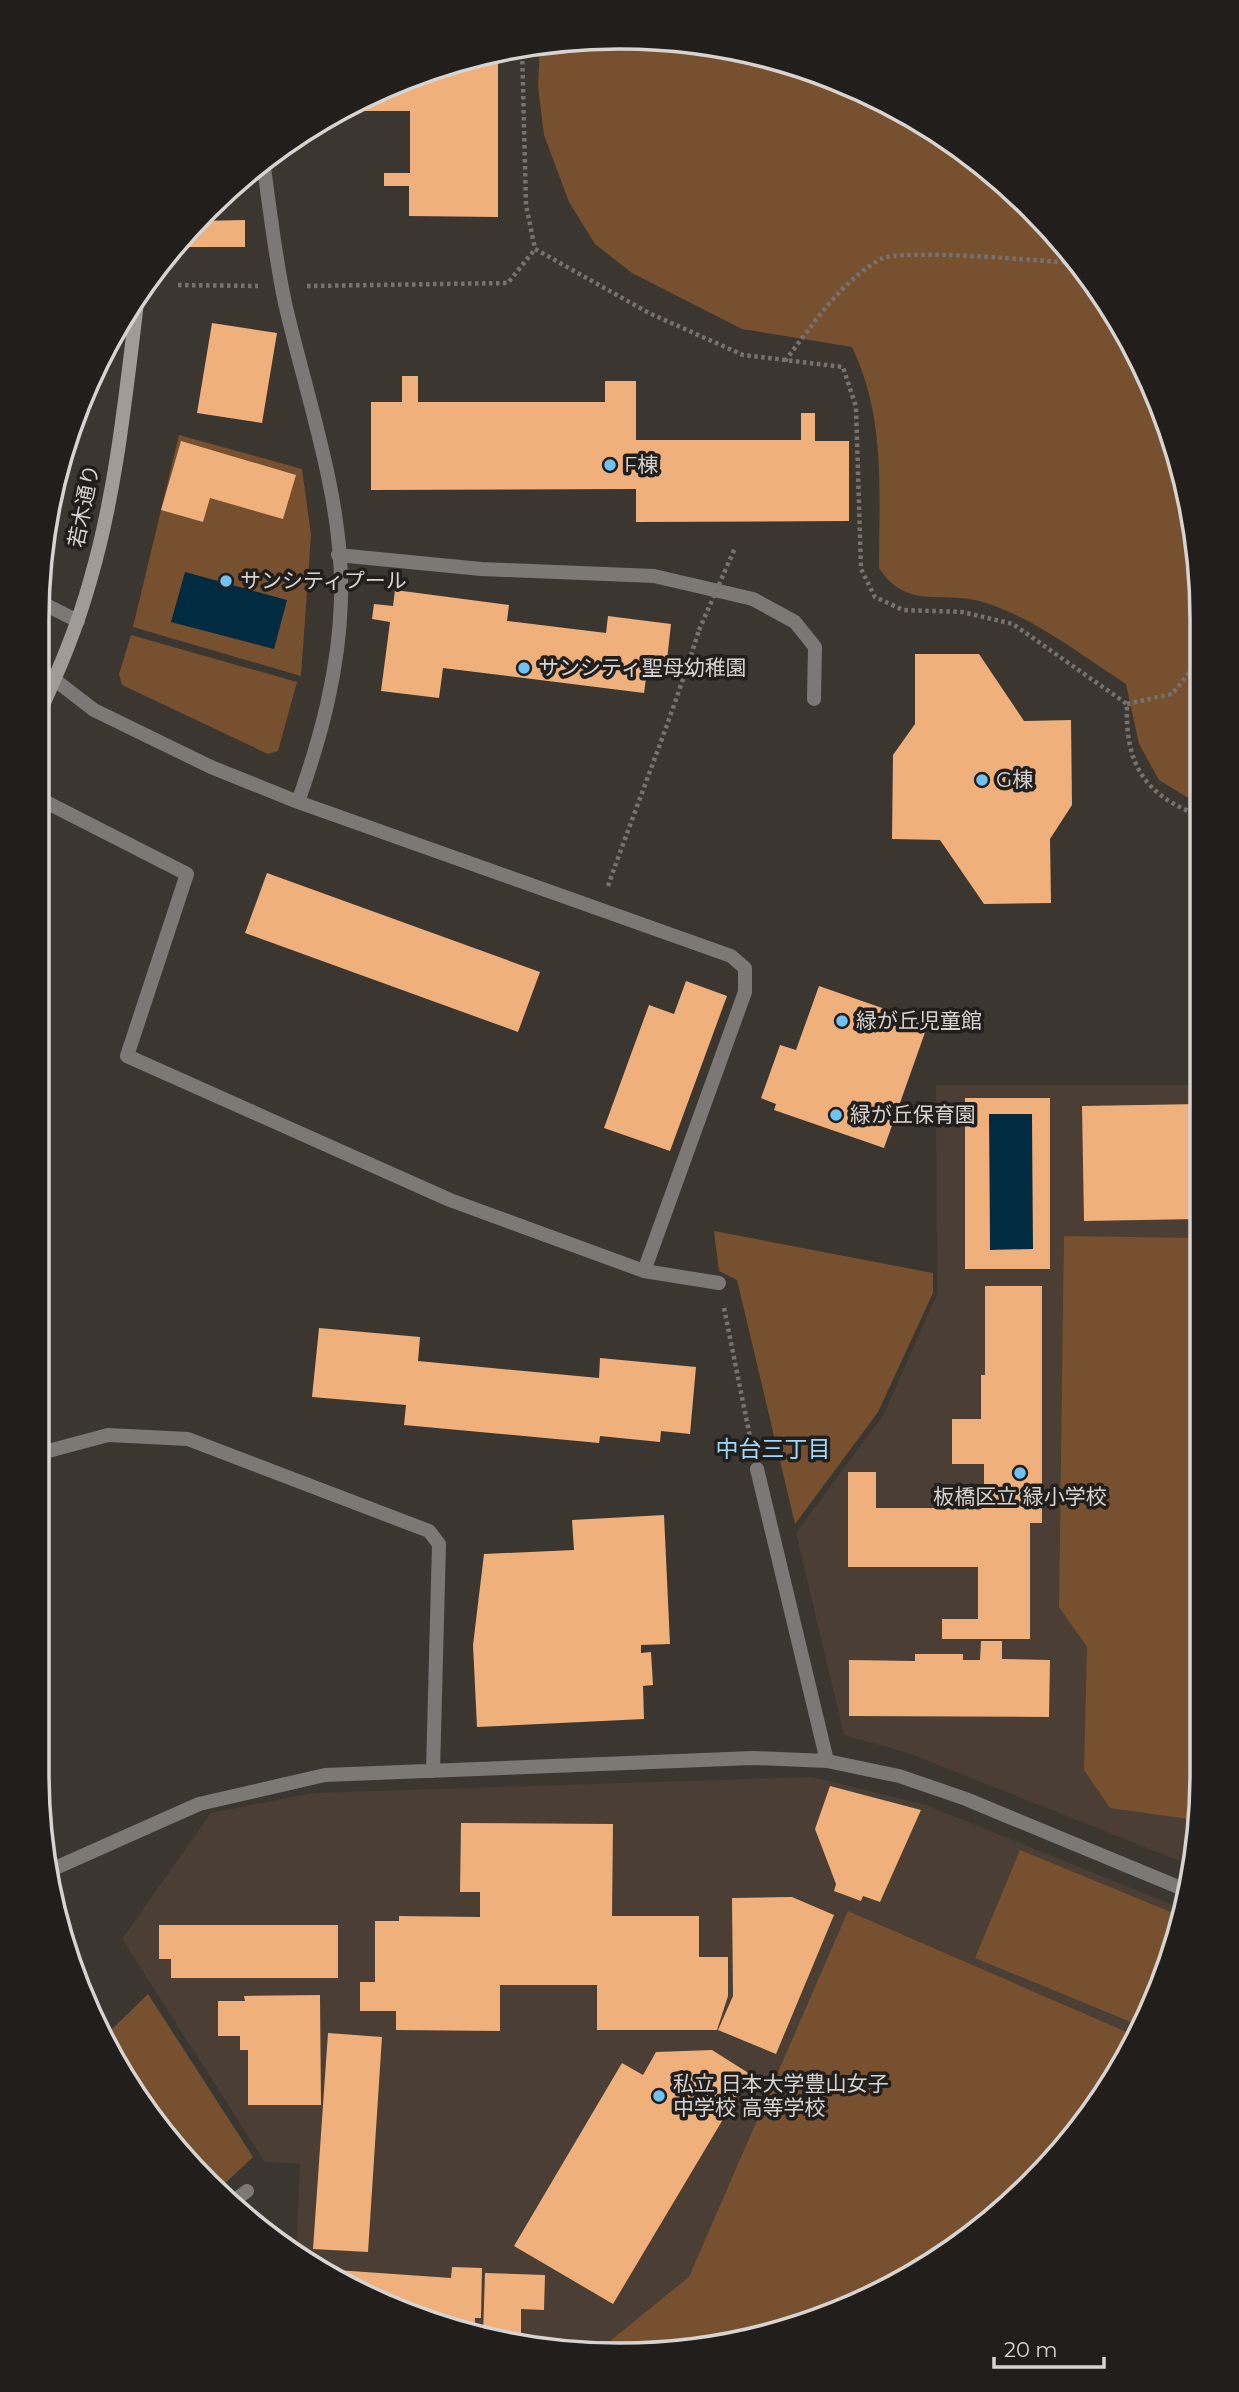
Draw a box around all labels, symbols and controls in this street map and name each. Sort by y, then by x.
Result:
place label: F棟 [624,452,658,477]
marker: F棟 [602,457,618,473]
street label: 若木通り [63,462,104,550]
place label: サンシティプール [240,568,407,593]
marker: サンシティプール [218,573,234,589]
place label: サンシティ聖母幼稚園 [538,655,747,680]
marker: サンシティ聖母幼稚園 [516,660,532,676]
place label: G棟 [996,767,1033,792]
marker: G棟 [974,772,990,788]
place label: 緑が丘児童館 [856,1008,982,1033]
marker: 緑が丘児童館 [834,1013,850,1029]
place label: 緑が丘保育園 [850,1102,976,1127]
marker: 緑が丘保育園 [828,1107,844,1123]
district label: 中台三丁目 [716,1435,831,1463]
marker: 板橋区立 緑小学校 [1012,1465,1028,1481]
place label: 板橋区立 緑小学校 [933,1484,1107,1509]
place label: 私立 日本大学豊山女子 中学校 高等学校 [673,2071,889,2120]
marker: 私立 日本大学豊山女子 中学校 高等学校 [651,2088,667,2104]
scale bar [994,2326,1104,2370]
text: 20 m [1004,2337,1058,2362]

